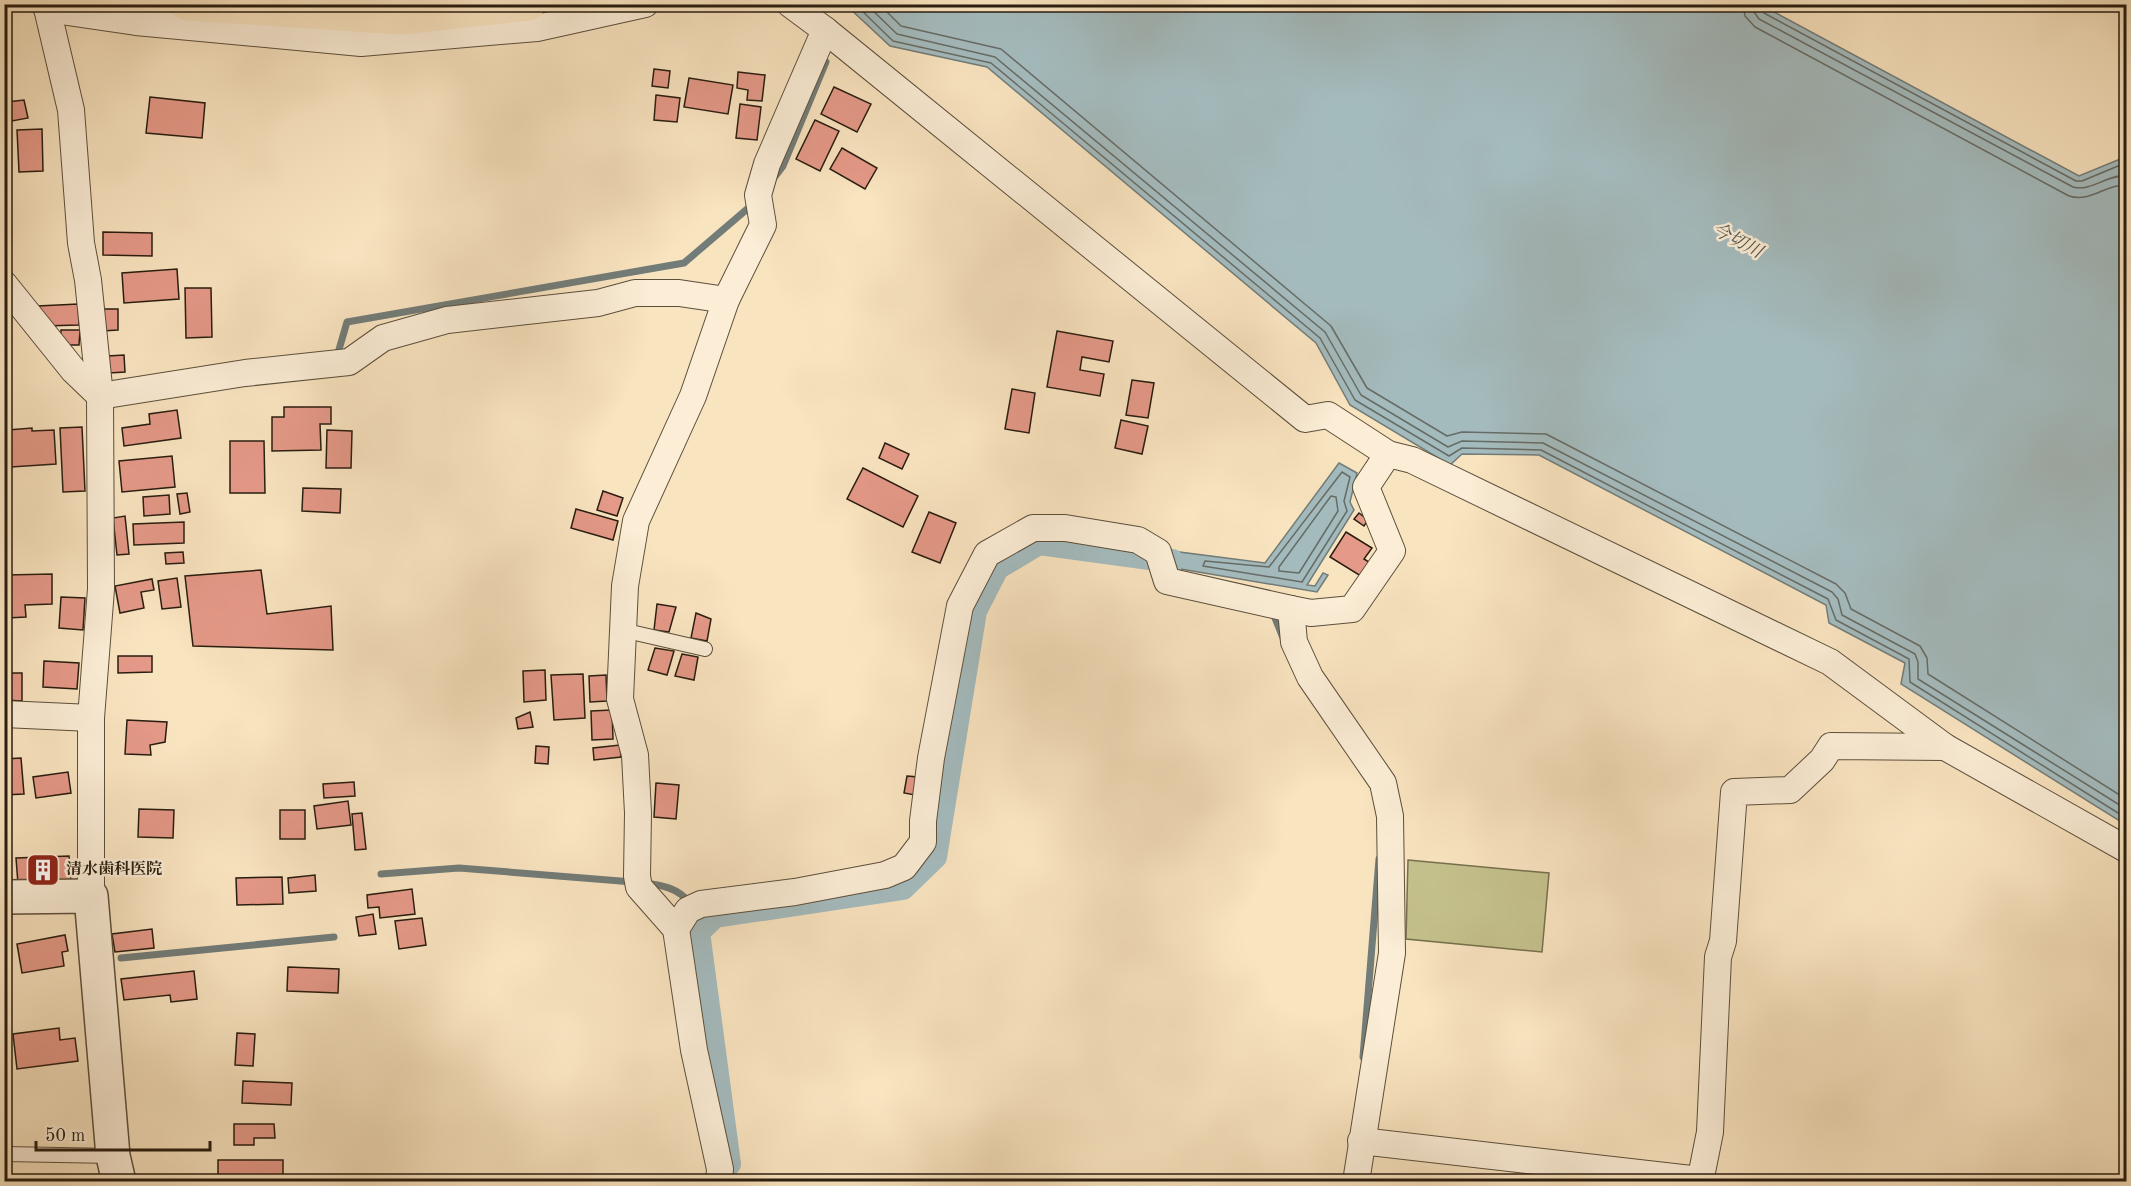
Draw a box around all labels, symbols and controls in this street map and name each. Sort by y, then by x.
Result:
water label: 今切川 [1709,219,1768,263]
building icon: 清水歯科医院 [25,852,61,888]
place label: 清水歯科医院 [66,860,162,878]
scale bar [36,1114,210,1152]
text: 50 m [45,1127,85,1145]

